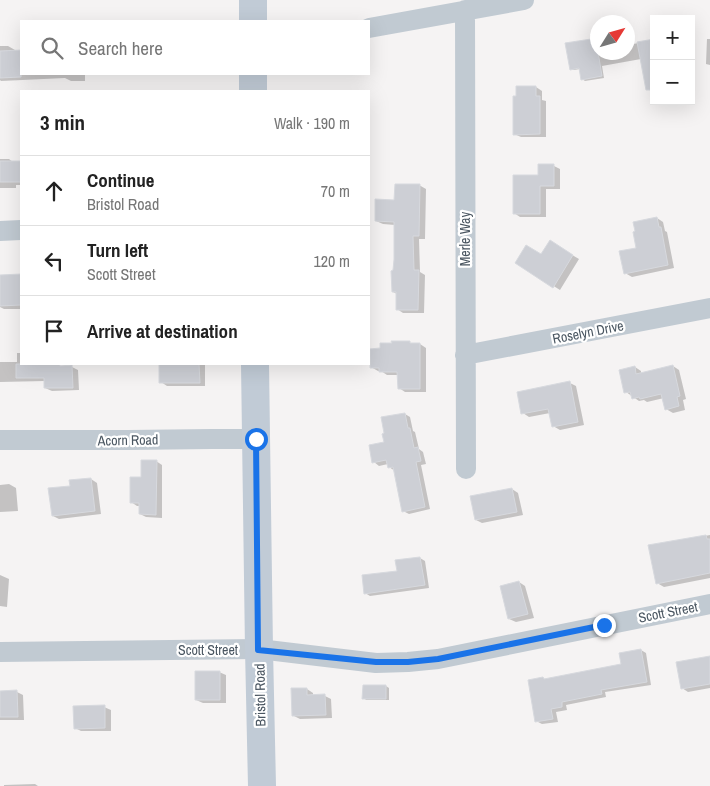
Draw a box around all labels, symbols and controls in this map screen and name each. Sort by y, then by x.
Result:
north arrow [590,15,635,60]
map controls [650,15,695,105]
button: + [650,15,695,60]
search box [20,20,370,75]
icon: search [38,34,66,62]
text: Search here [78,35,163,61]
button: − [650,60,695,105]
text: 3 min [40,108,85,137]
text: Walk · 190 m [274,112,350,134]
text: Continue [87,167,155,193]
icon: ahead [40,177,68,205]
text: 70 m [321,180,350,202]
text: Bristol Road [87,193,159,215]
street label: Merle Way [456,212,474,266]
text: Turn left [87,237,148,263]
icon: left [40,247,68,275]
text: 120 m [314,250,350,272]
text: Scott Street [87,263,156,285]
street label: Roselyn Drive [551,316,625,348]
icon: arrive [40,317,68,345]
text: Arrive at destination [87,318,238,344]
route start [245,428,268,451]
street label: Acorn Road [97,430,158,450]
street label: Scott Street [637,597,699,627]
route end [593,614,616,637]
street label: Scott Street [178,641,238,659]
street label: Bristol Road [250,663,270,727]

